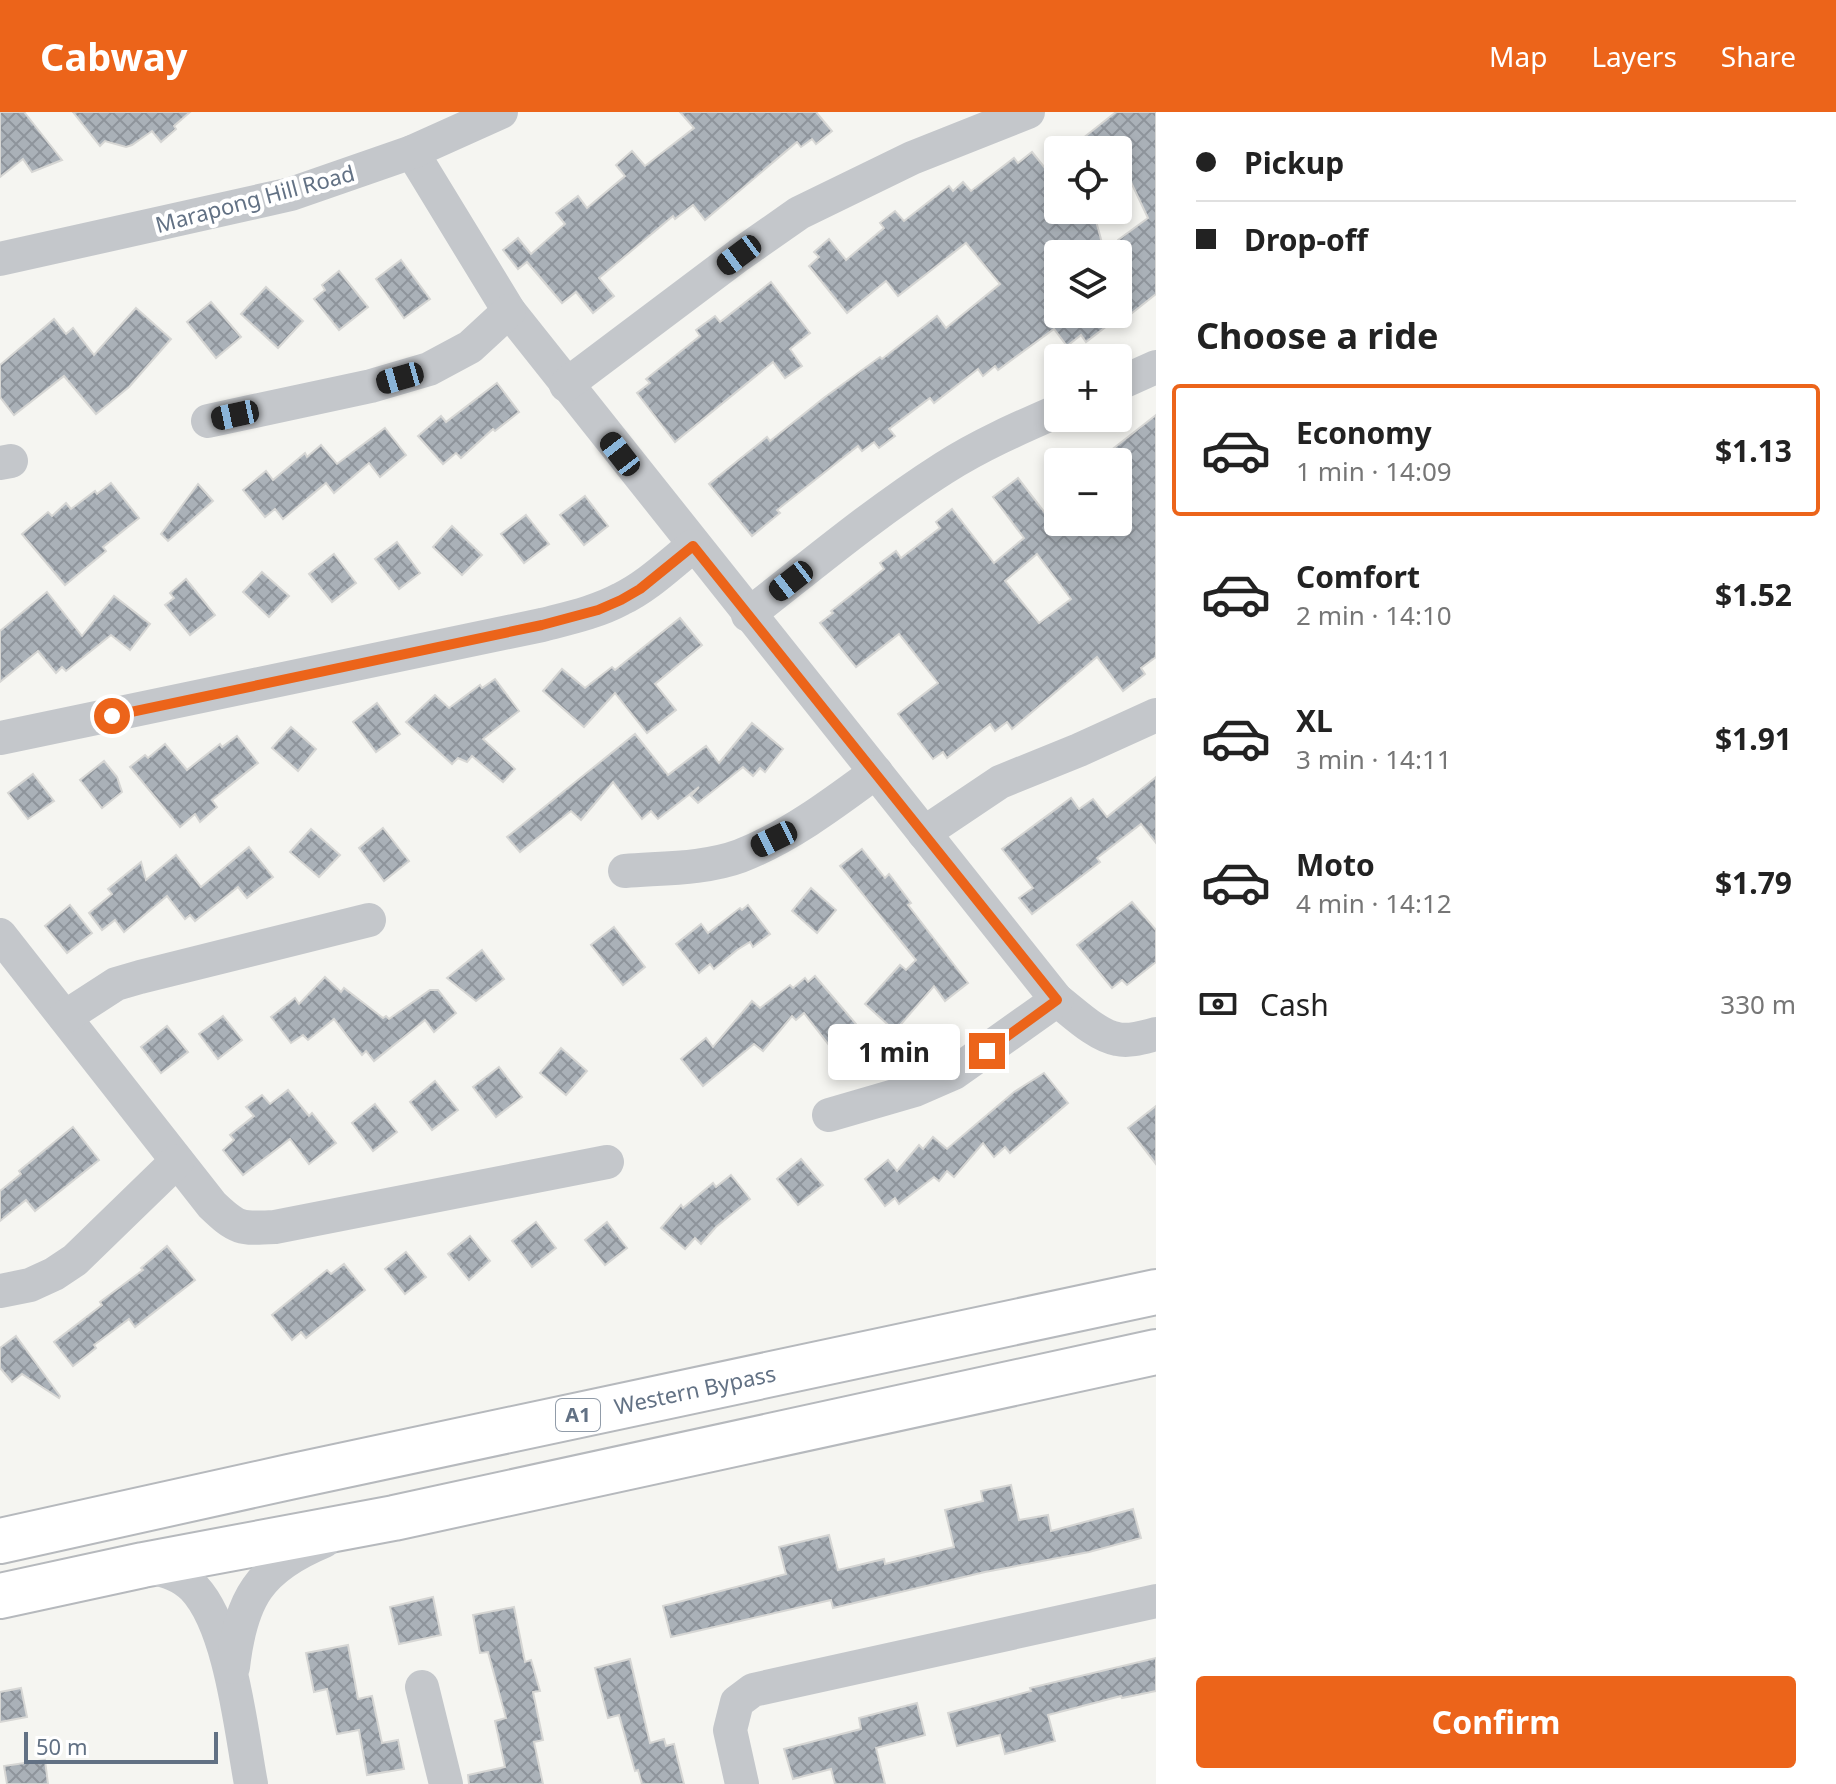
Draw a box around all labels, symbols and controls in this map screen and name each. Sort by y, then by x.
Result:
text: Cabway [40,30,187,82]
text: Map [1489,37,1547,75]
text: Layers [1591,37,1677,75]
text: Share [1721,37,1796,75]
map controls [1044,136,1132,536]
button: locate [1044,136,1132,224]
text: Pickup [1244,142,1344,183]
street label: Marapong Hill Road [152,157,358,239]
text: Drop-off [1244,219,1368,260]
car [713,231,765,279]
button: layers [1044,240,1132,328]
text: Choose a ride [1196,311,1438,360]
button: + [1044,344,1132,432]
car [374,360,426,396]
car [209,398,261,432]
text: Economy [1296,412,1432,453]
icon: car [1200,414,1272,486]
car [596,428,644,480]
text: $1.13 [1715,430,1792,471]
button: − [1044,448,1132,536]
text: 1 min · 14:09 [1296,453,1452,489]
text: Comfort [1296,556,1420,597]
car [765,557,817,605]
icon: car [1200,558,1272,630]
text: $1.52 [1715,574,1792,615]
text: 2 min · 14:10 [1296,597,1452,633]
route start [94,698,130,734]
text: XL [1296,700,1333,741]
icon: car [1200,702,1272,774]
text: $1.91 [1715,718,1792,759]
text: 3 min · 14:11 [1296,741,1452,777]
car [747,818,801,860]
text: Moto [1296,844,1375,885]
icon: car [1200,846,1272,918]
text: $1.79 [1715,862,1792,903]
text: 4 min · 14:12 [1296,885,1452,921]
icon: cash [1196,982,1240,1026]
text: Cash [1260,984,1329,1025]
text: 330 m [1720,986,1796,1022]
callout: 1 min [827,1023,959,1079]
route end [969,1033,1005,1069]
text: 1 min [858,1034,930,1070]
street label: Western Bypass [611,1357,778,1421]
road number: A1 [556,1399,600,1431]
button: Confirm [1196,1676,1796,1768]
scale bar [24,1728,218,1764]
text: 50 m [36,1731,87,1761]

